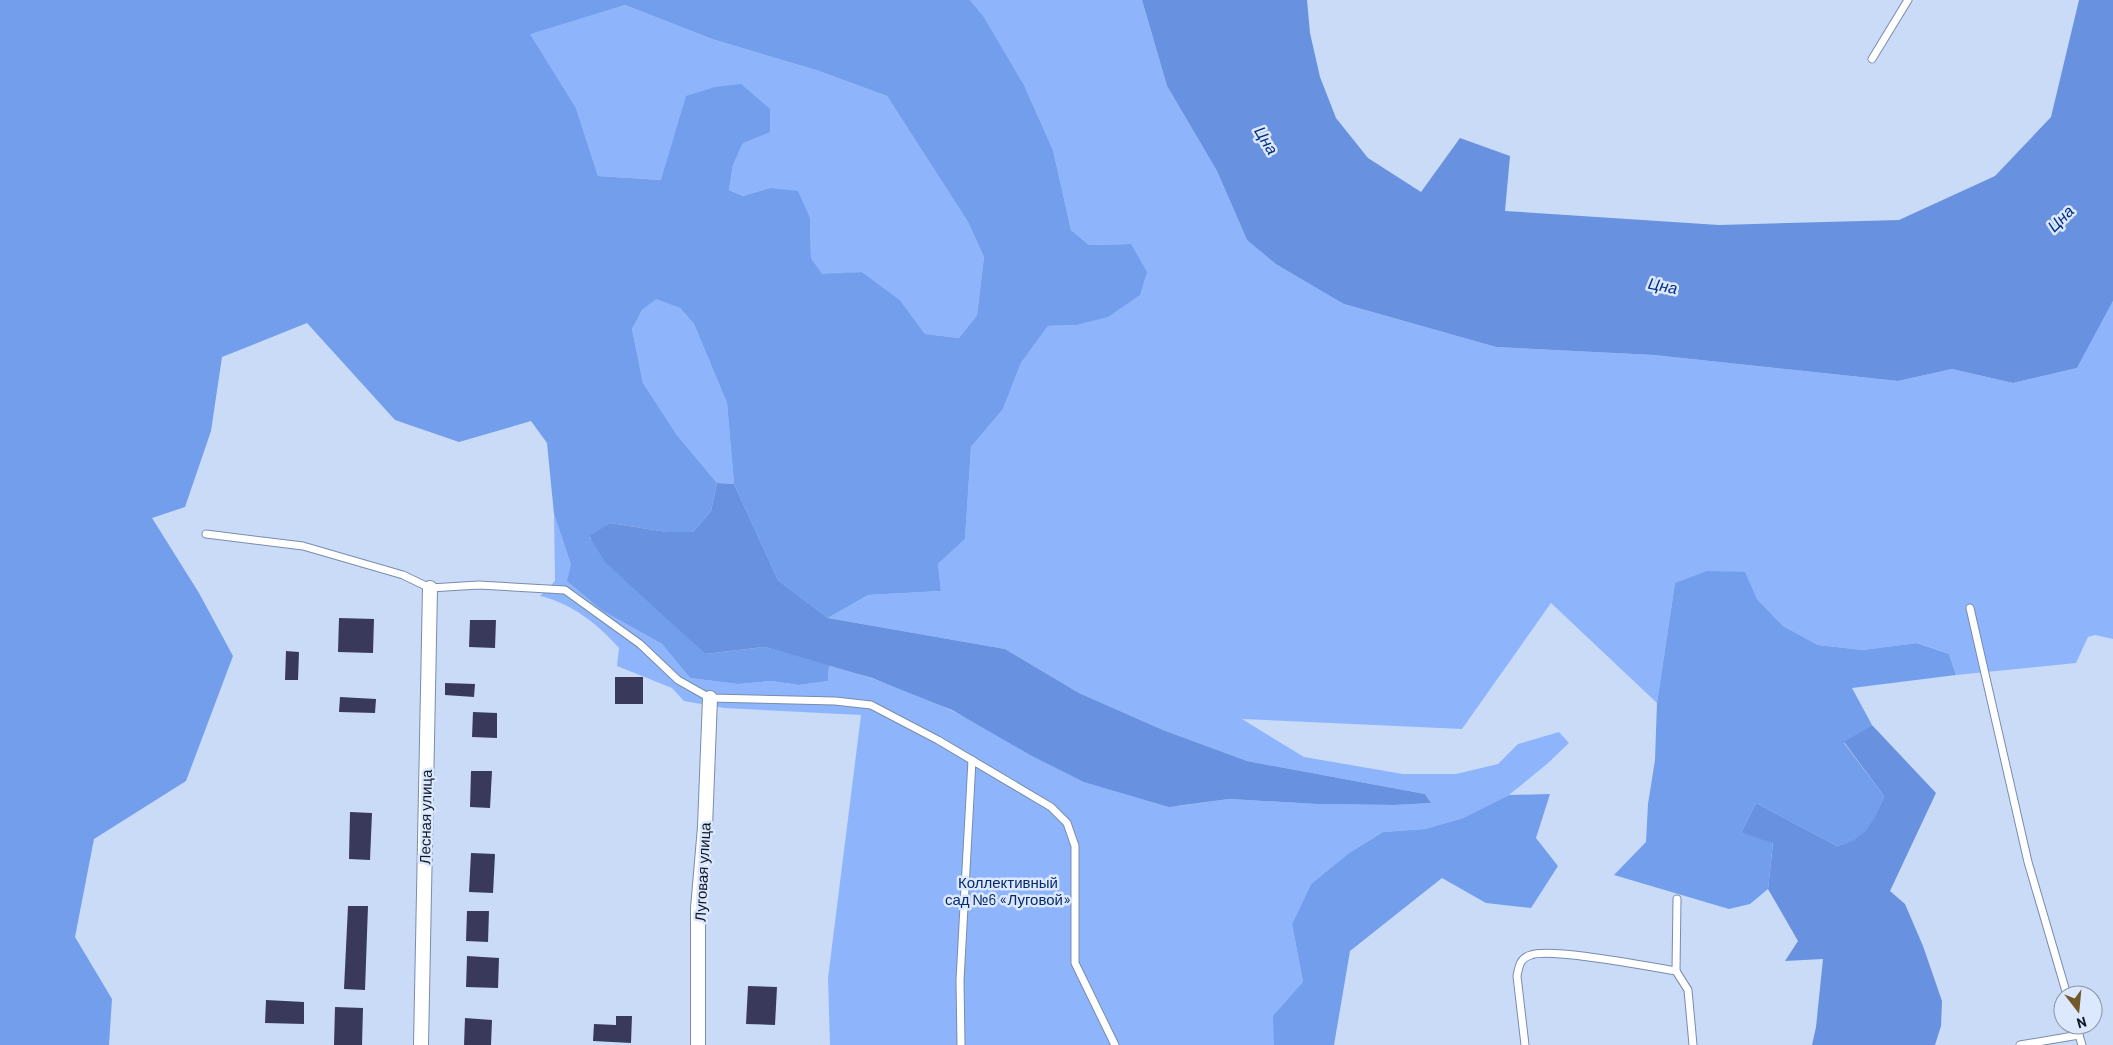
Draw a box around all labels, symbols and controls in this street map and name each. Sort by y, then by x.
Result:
water label: Цна [1251,123,1283,158]
water label: Цна [2043,201,2077,235]
water label: Цна [1647,273,1679,297]
street label: Лесная улица [415,769,435,864]
street label: Луговая улица [690,821,714,922]
park label: Коллективный сад №6 «Луговой» [945,873,1071,908]
north arrow [2053,985,2103,1035]
text: N [2075,1014,2089,1032]

